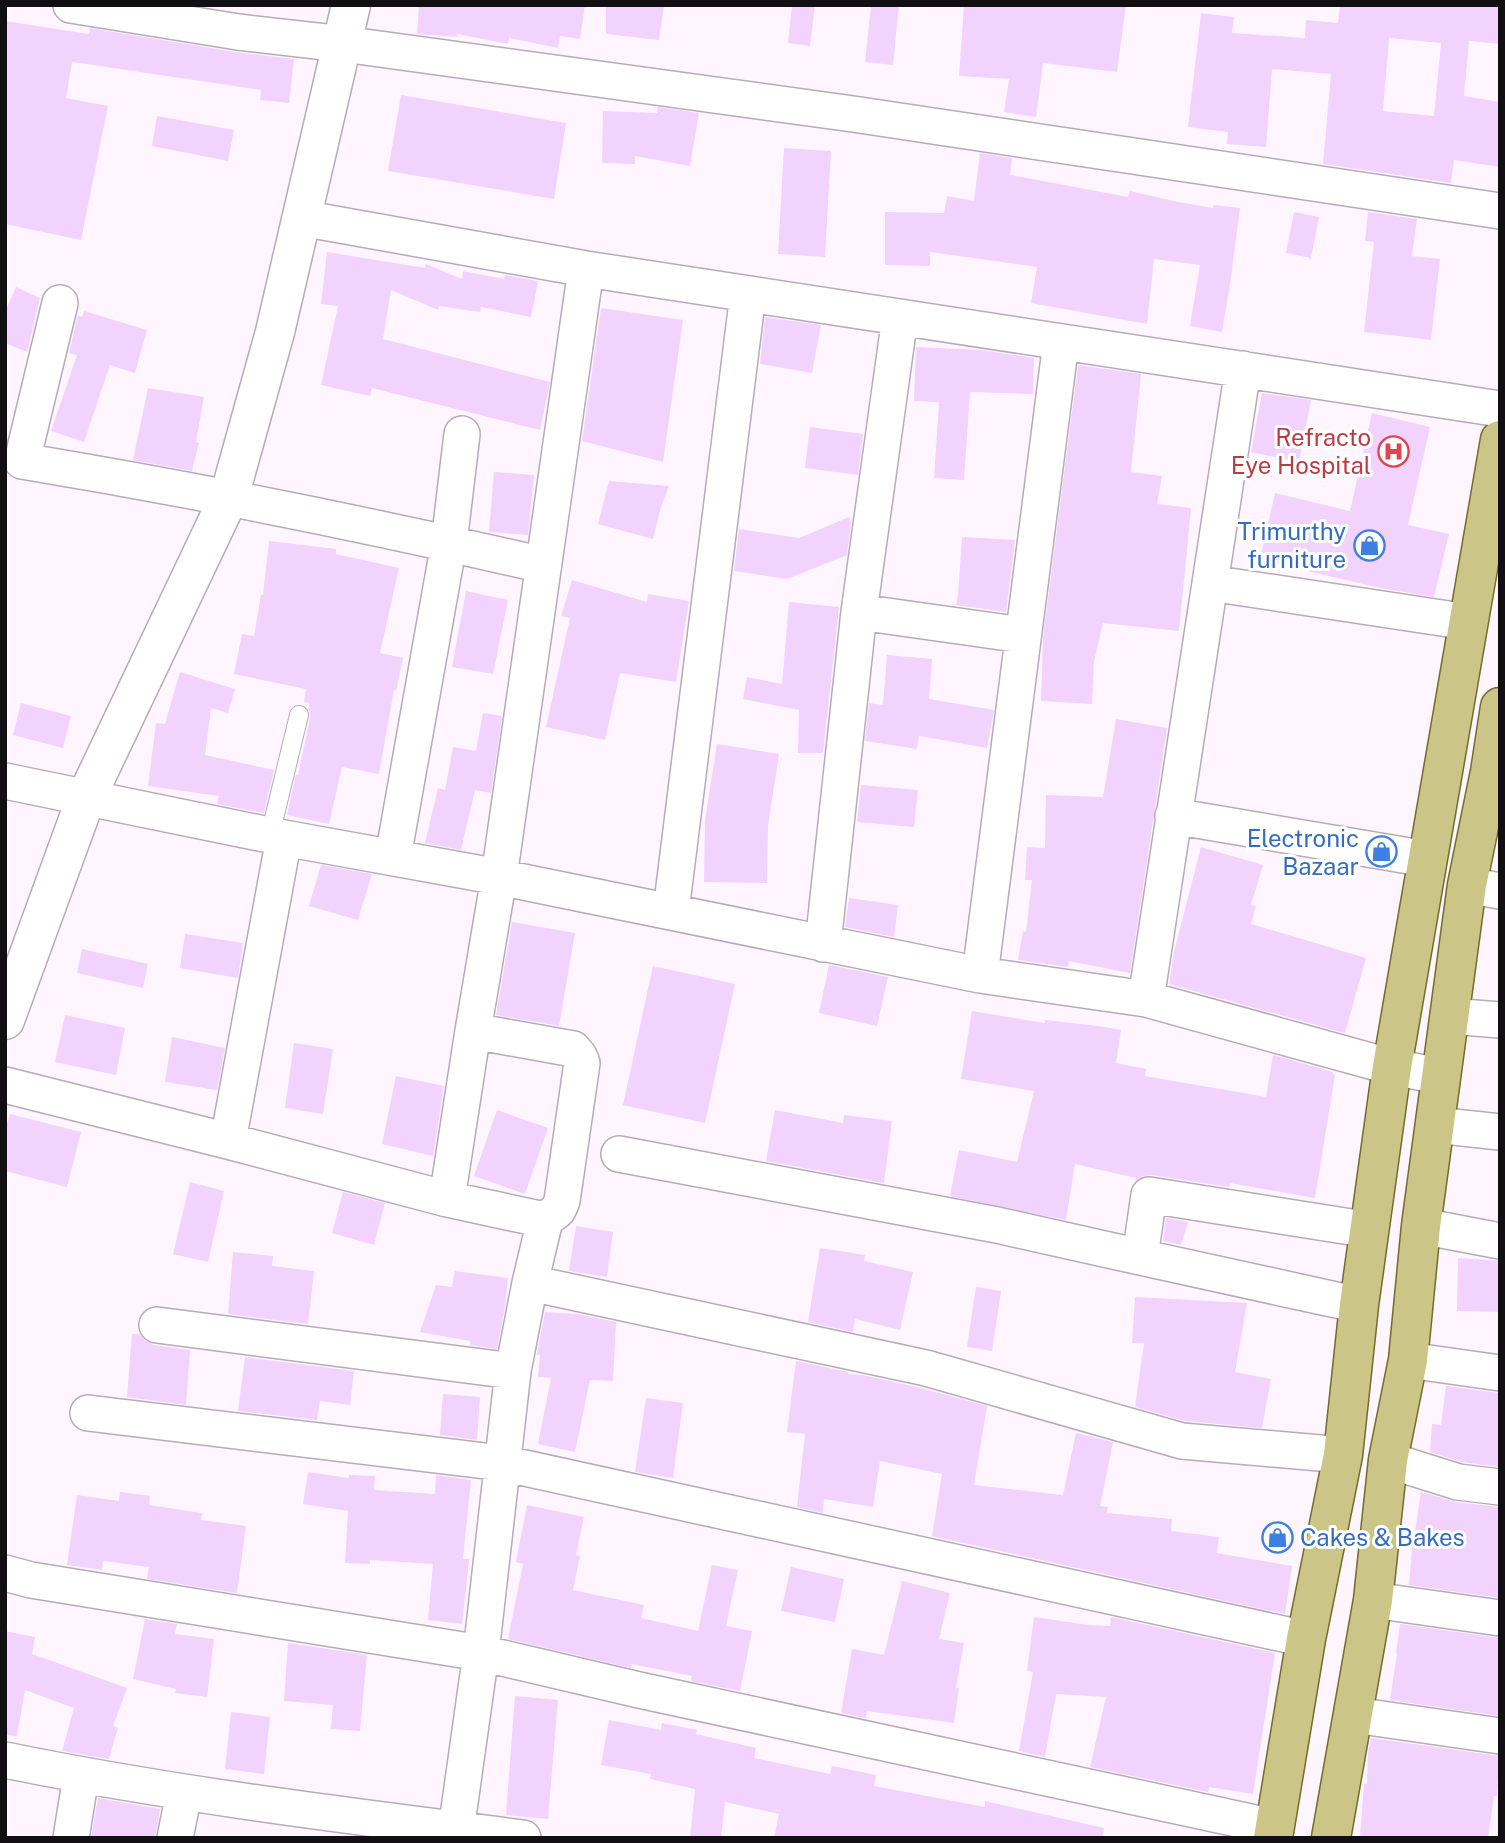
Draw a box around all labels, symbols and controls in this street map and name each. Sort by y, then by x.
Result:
place label: Refracto Eye Hospital [1231,423,1371,479]
hospital icon: Refracto Eye Hospital [1377,434,1411,468]
place label: Trimurthy furniture [1238,517,1346,573]
shop icon: Trimurthy furniture [1352,528,1386,562]
place label: Electronic Bazaar [1247,824,1359,880]
shop icon: Electronic Bazaar [1365,835,1399,869]
shop icon: Cakes & Bakes [1260,1520,1294,1554]
place label: Cakes & Bakes [1300,1523,1465,1551]

